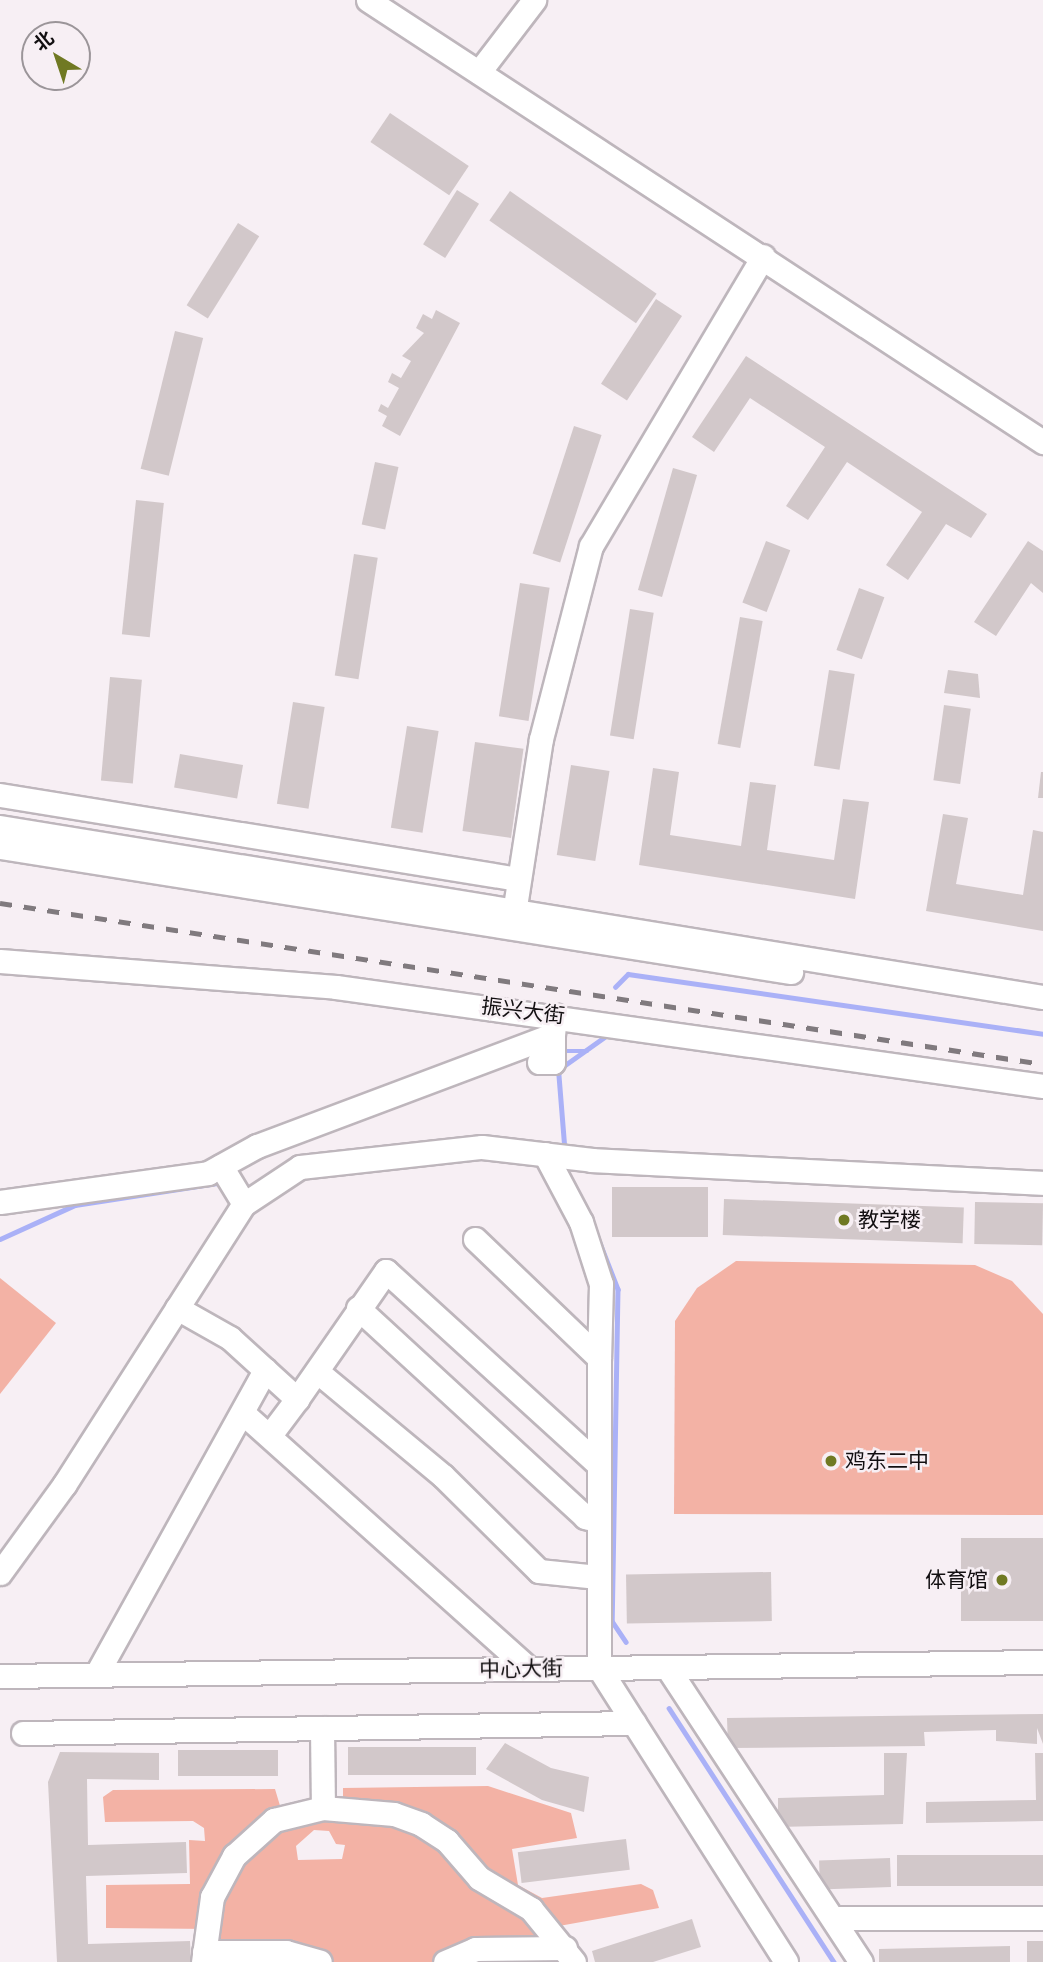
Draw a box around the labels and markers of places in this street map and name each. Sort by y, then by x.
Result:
place label: 教学楼 [858,1207,921,1233]
marker: 教学楼 [836,1212,852,1228]
place label: 鸡东二中 [845,1448,929,1474]
marker: 鸡东二中 [823,1453,839,1469]
place label: 体育馆 [925,1567,988,1593]
marker: 体育馆 [994,1572,1010,1588]

